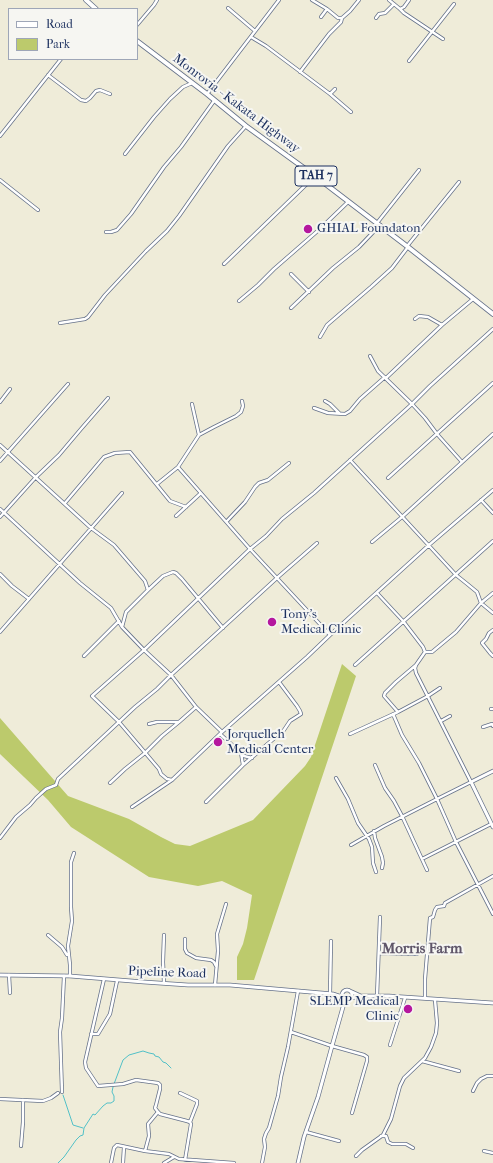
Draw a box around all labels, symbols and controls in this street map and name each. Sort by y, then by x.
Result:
legend [8,8,138,60]
text: Road [46,17,73,31]
text: Park [46,37,70,51]
street label: Monrovia - Kakata Highway [169,51,303,157]
road number: TAH 7 [295,166,337,186]
place label: GHIAL Foundaton [317,221,421,237]
marker: GHIAL Foundaton [302,223,314,235]
place label: Tony's Medical Clinic [281,607,361,638]
marker: Tony's Medical Clinic [266,616,278,628]
place label: Jorquelleh Medical Center [227,727,313,758]
marker: Jorquelleh Medical Center [212,736,224,748]
district label: Morris Farm [382,940,462,958]
street label: Pipeline Road [128,964,206,982]
place label: SLEMP Medical Clinic [310,994,399,1025]
marker: SLEMP Medical Clinic [402,1003,414,1015]

